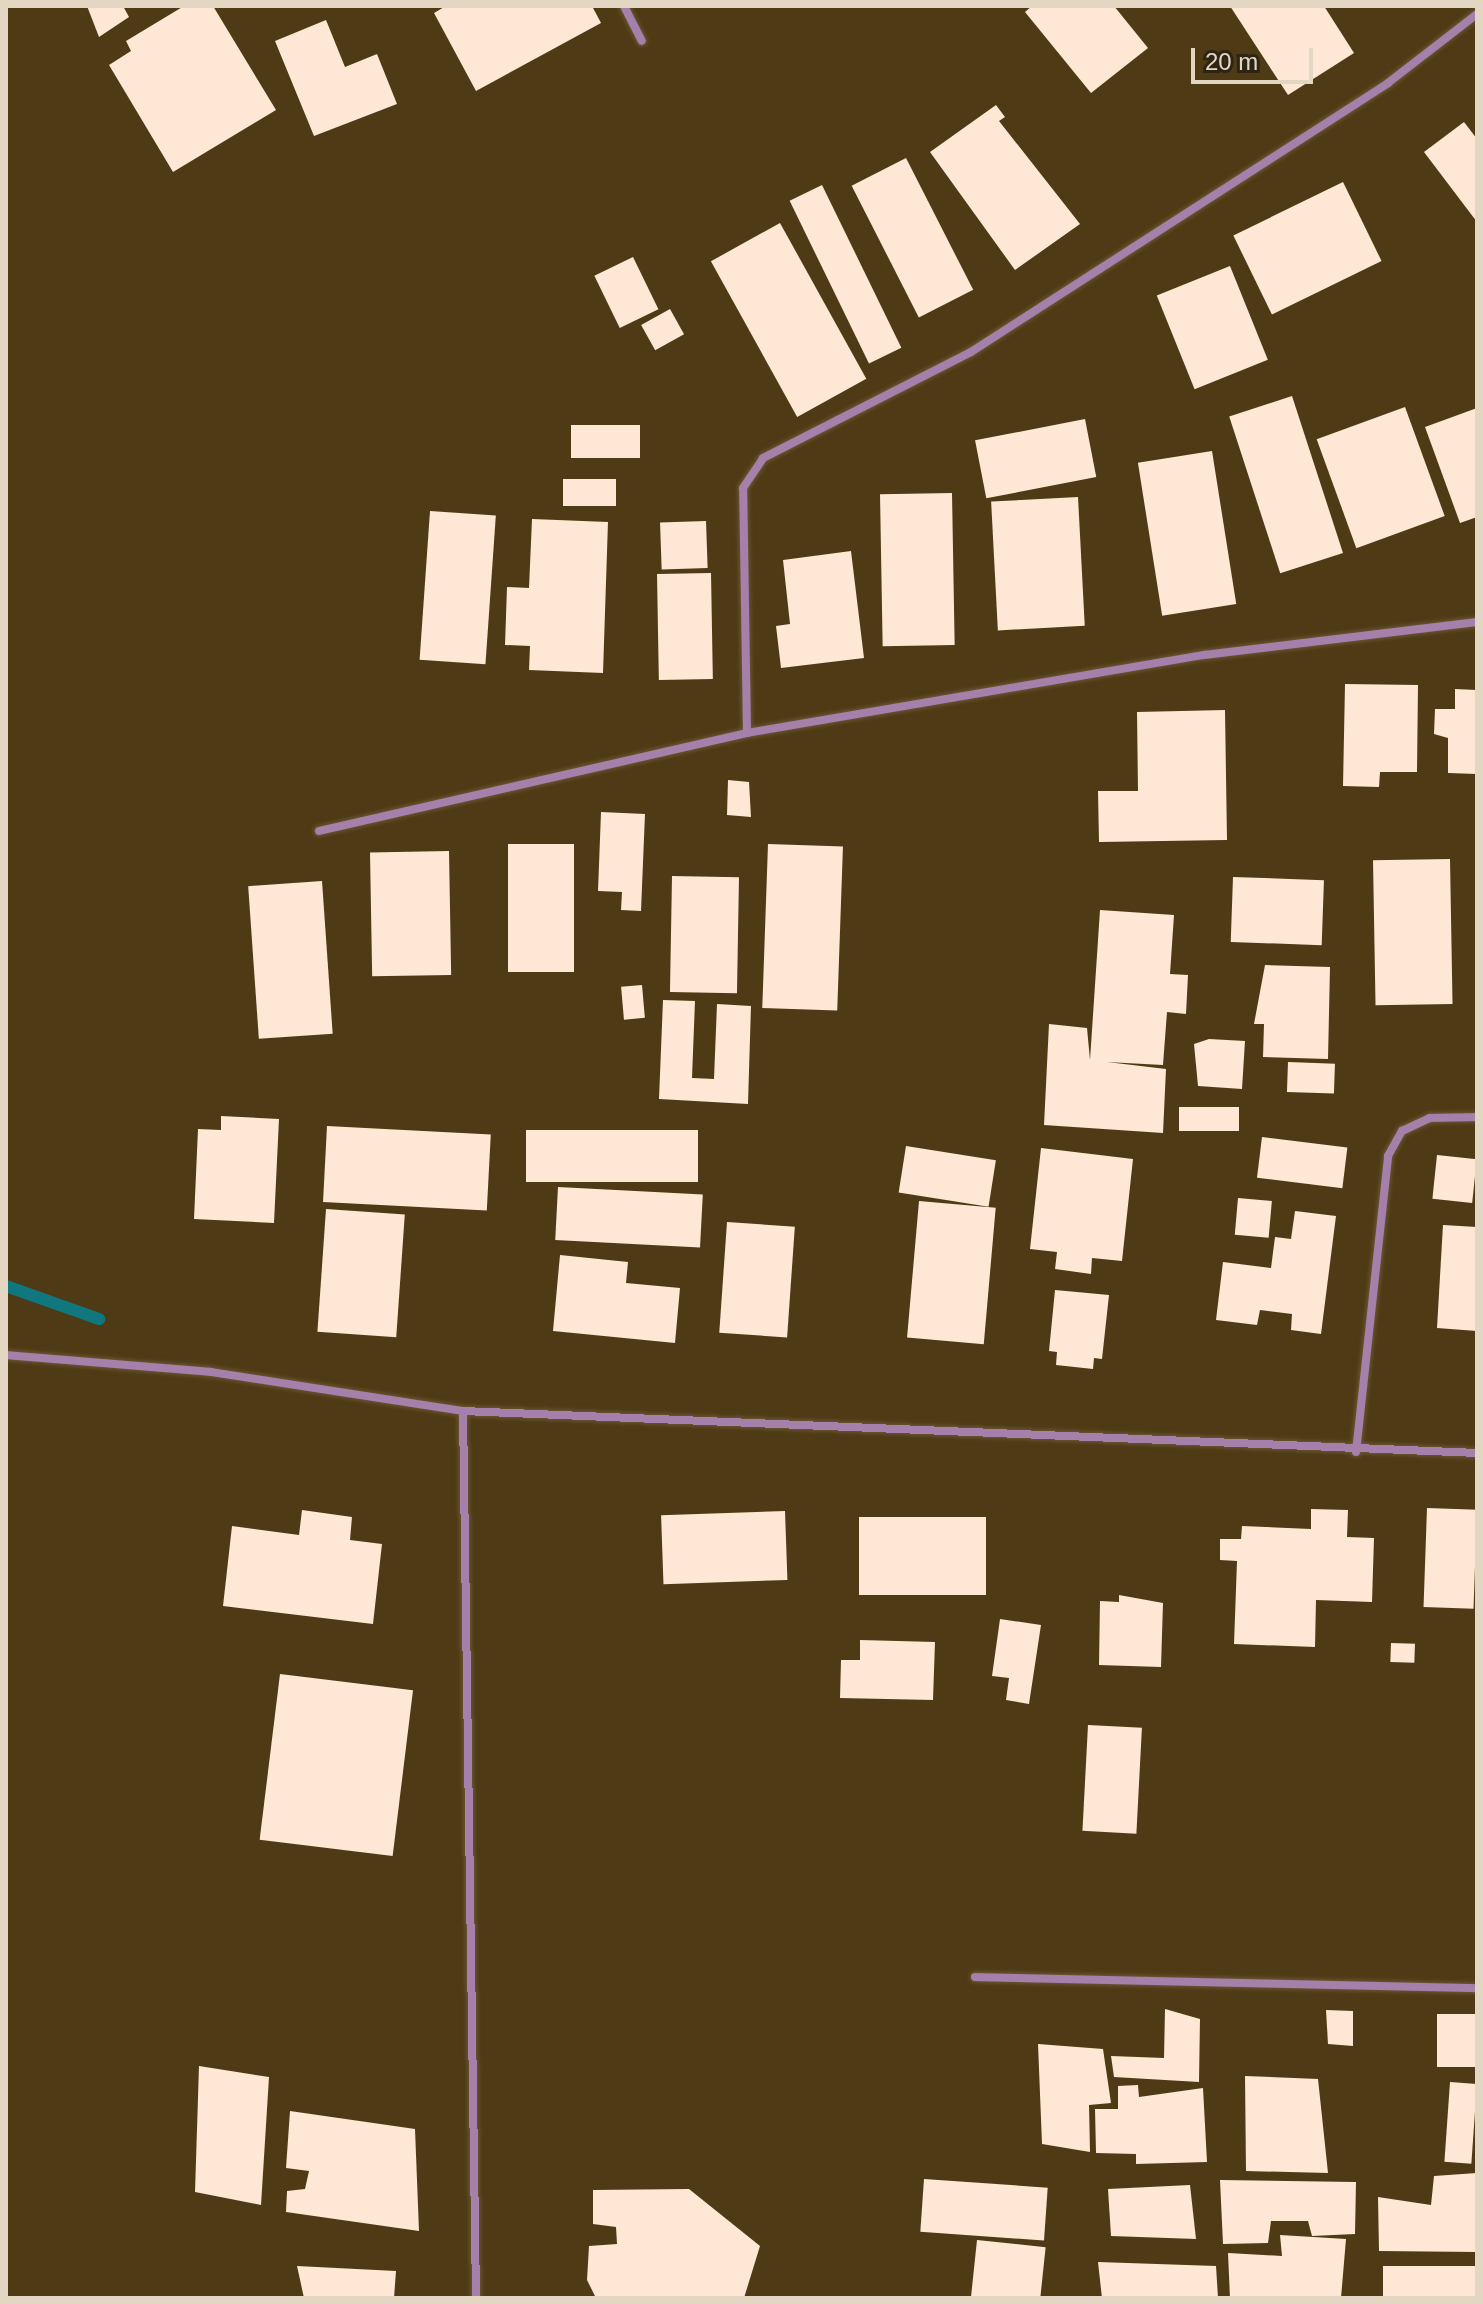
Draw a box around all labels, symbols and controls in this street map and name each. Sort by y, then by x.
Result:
scale bar [1195,32,1317,82]
text: 20 m [1205,48,1258,75]

